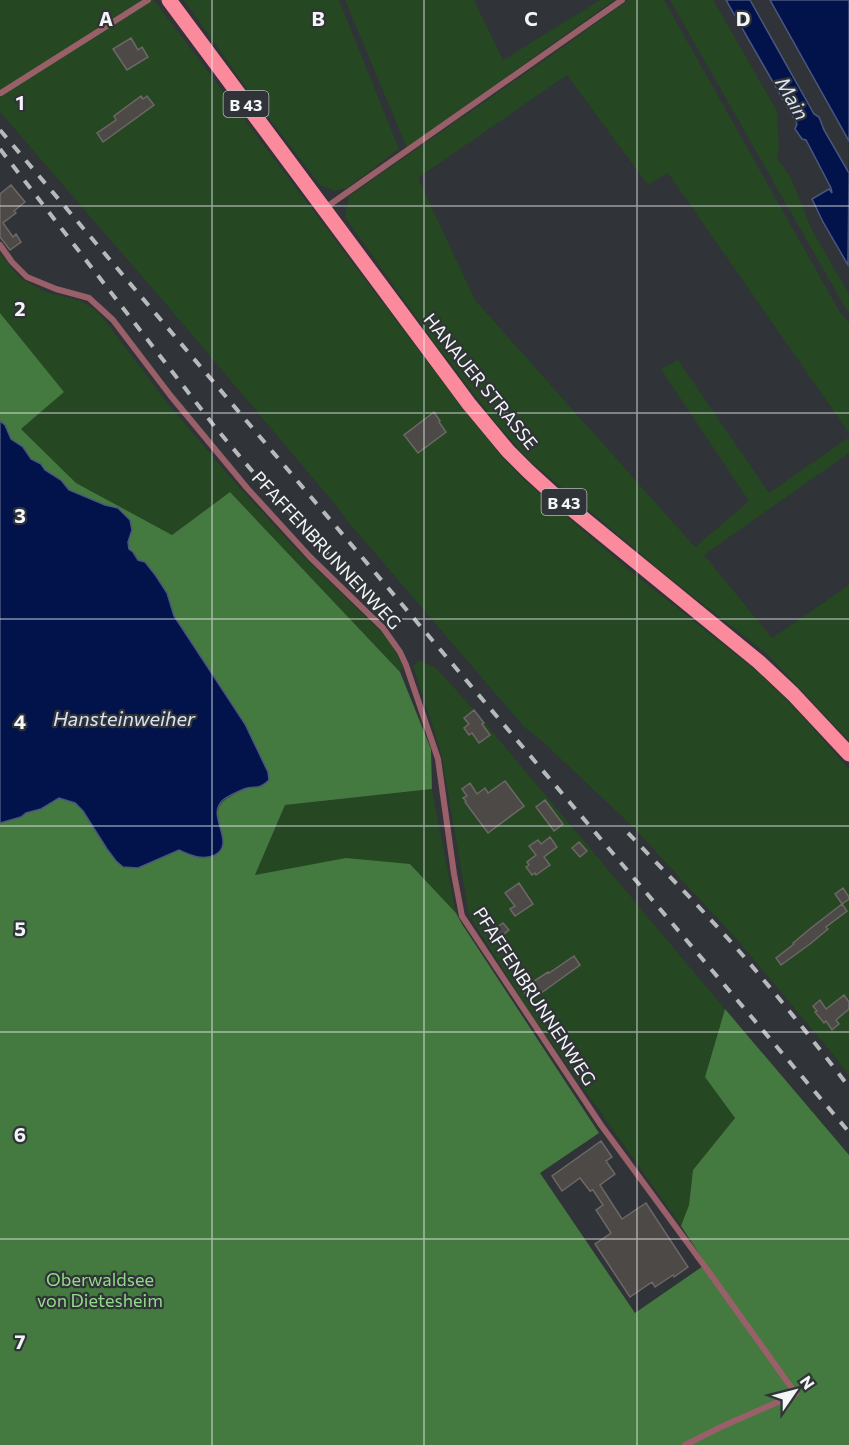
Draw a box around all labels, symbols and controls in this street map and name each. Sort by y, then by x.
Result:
text: A [99,6,113,30]
text: B [311,6,325,30]
text: C [524,6,538,30]
text: D [736,6,750,30]
water label: Main [771,72,815,124]
text: 1 [15,90,25,114]
road number: B 43 [224,91,268,117]
text: 2 [14,296,26,320]
street label: HANAUER STRASSE [419,308,543,454]
street label: PFAFFENBRUNNENWEG [248,466,406,634]
road number: B 43 [542,489,586,515]
text: 3 [14,503,26,527]
water label: Hansteinweiher [53,706,196,730]
text: 4 [14,709,26,733]
street label: PFAFFENBRUNNENWEG [469,903,601,1089]
text: 5 [14,916,26,940]
text: 6 [14,1122,26,1146]
park label: Oberwaldsee von Dietesheim [37,1268,163,1311]
text: 7 [15,1329,26,1353]
north arrow [765,1361,825,1421]
text: N [796,1372,819,1392]

